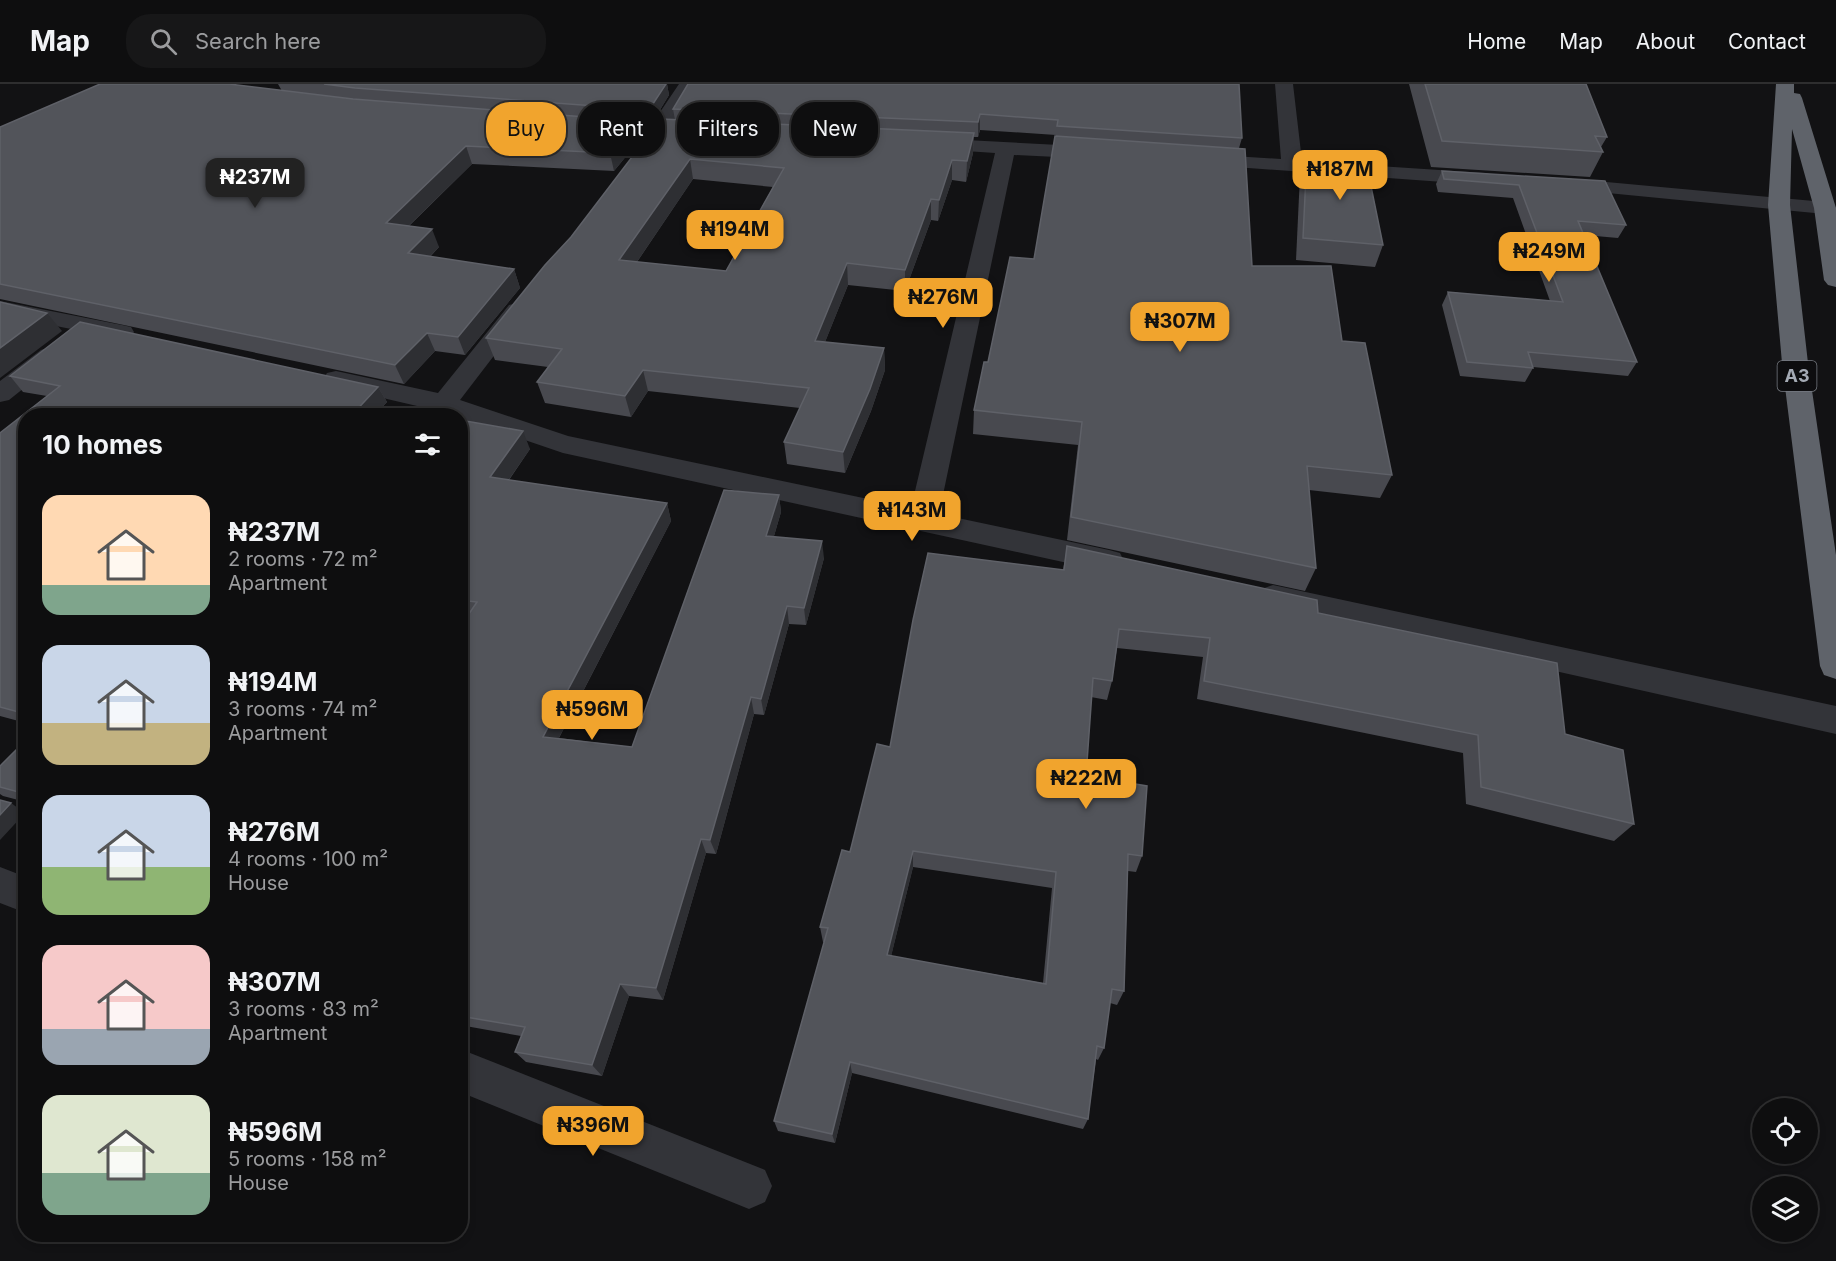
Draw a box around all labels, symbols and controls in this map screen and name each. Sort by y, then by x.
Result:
search box [126,14,546,68]
text: Map [30,24,90,58]
icon: search [147,25,180,58]
text: Search here [195,28,321,54]
text: Home [1467,29,1526,54]
text: Map [1559,29,1603,54]
text: About [1636,29,1695,54]
text: Contact [1728,29,1806,54]
chip: Buy [486,102,566,156]
chip: Rent [578,102,665,156]
chip: Filters [677,102,779,156]
chip: New [791,102,878,156]
pin: ₦187M [1298,150,1382,201]
text: ₦187M [1306,157,1374,181]
pin: ₦237M [213,158,297,209]
text: ₦237M [220,165,290,189]
pin: ₦194M [693,210,777,261]
text: ₦194M [701,217,769,241]
pin: ₦249M [1507,232,1591,283]
text: ₦249M [1513,239,1585,263]
pin: ₦276M [901,278,985,329]
text: ₦276M [908,285,978,309]
pin: ₦307M [1138,302,1222,353]
text: ₦307M [1144,309,1216,333]
road number: A3 [1778,361,1816,391]
icon: filters [411,428,444,461]
text: 10 homes [42,429,163,460]
pin: ₦143M [870,491,954,542]
text: ₦143M [878,498,946,522]
text: ₦237M [228,516,320,547]
icon: home [90,519,162,591]
text: 2 rooms · 72 m² [228,547,378,571]
text: Apartment [228,571,327,595]
text: ₦194M [228,666,318,697]
icon: home [90,669,162,741]
pin: ₦596M [550,690,634,741]
text: 3 rooms · 74 m² [228,697,377,721]
text: ₦596M [556,697,628,721]
text: Apartment [228,721,327,745]
pin: ₦222M [1044,759,1128,810]
text: ₦222M [1050,766,1122,790]
text: ₦276M [228,816,320,847]
icon: home [90,819,162,891]
text: 4 rooms · 100 m² [228,847,388,871]
text: House [228,871,289,895]
text: ₦307M [228,966,321,997]
icon: home [90,969,162,1041]
text: 3 rooms · 83 m² [228,997,379,1021]
text: Apartment [228,1021,327,1045]
map controls [1752,1098,1818,1242]
button: locate [1752,1098,1818,1164]
pin: ₦396M [551,1106,635,1157]
text: ₦396M [557,1113,629,1137]
text: ₦596M [228,1116,322,1147]
icon: home [90,1119,162,1191]
text: 5 rooms · 158 m² [228,1147,387,1171]
text: House [228,1171,289,1195]
button: layers [1752,1176,1818,1242]

